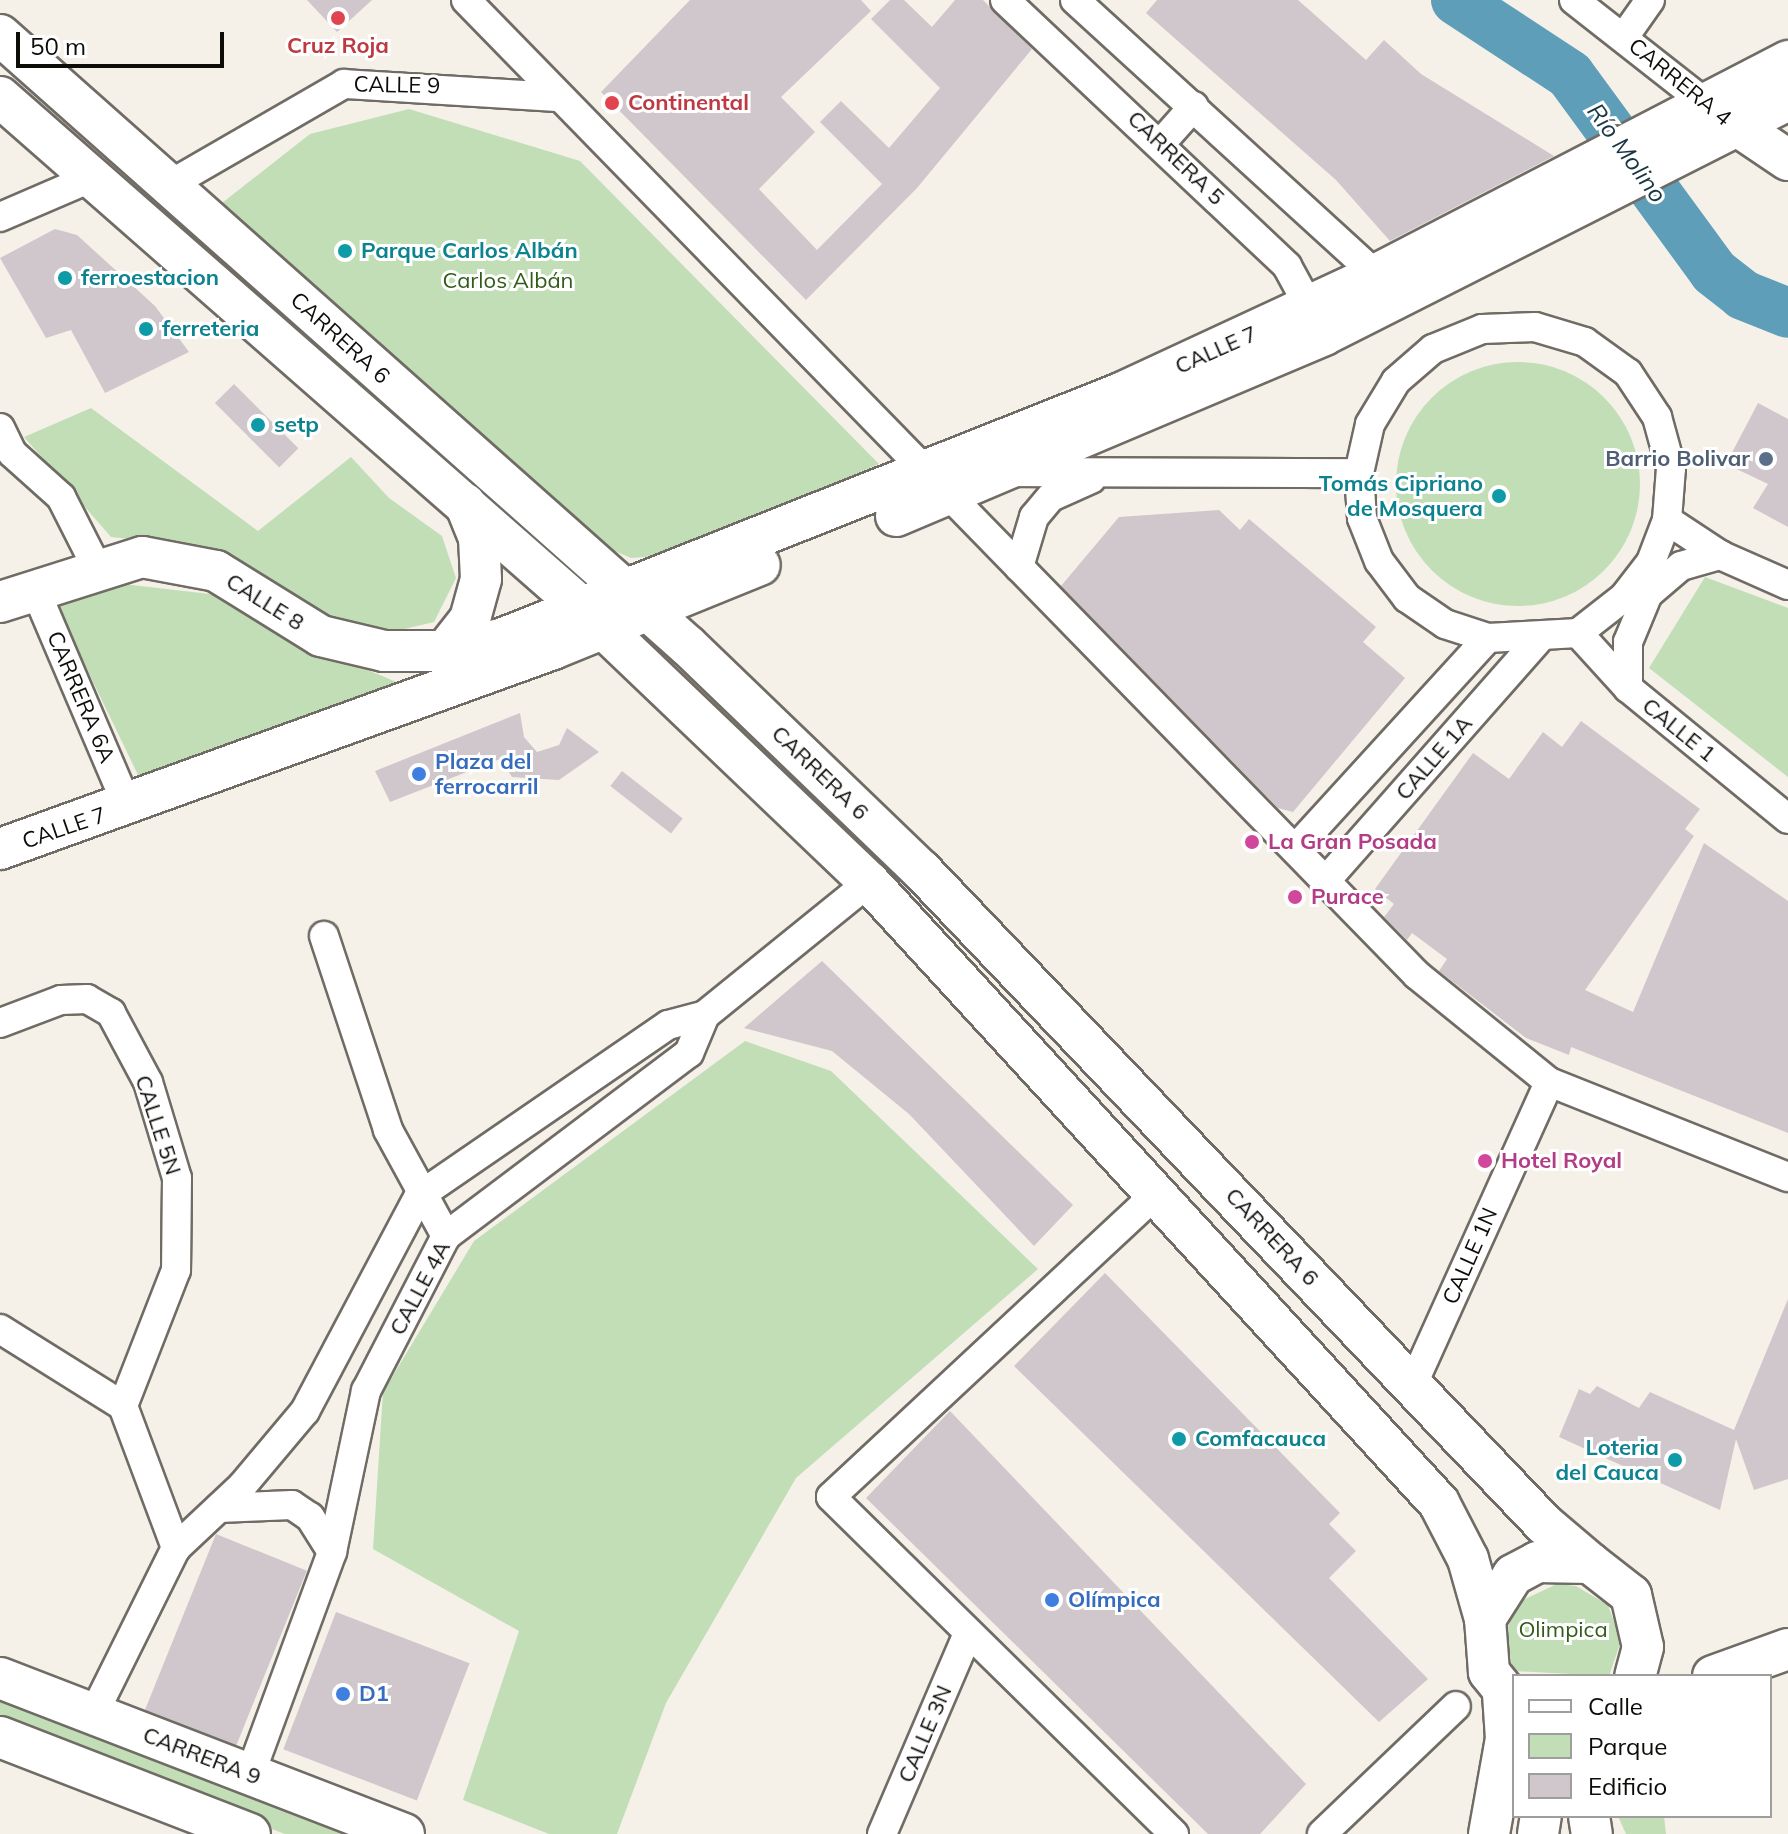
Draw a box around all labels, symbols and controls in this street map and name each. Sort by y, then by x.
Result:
marker: Cruz Roja [327,7,349,29]
scale bar [20,16,228,66]
text: 50 m [30,31,86,61]
place label: Cruz Roja [287,33,389,59]
street label: CARRERA 4 [1623,33,1737,131]
street label: CALLE 9 [353,71,441,99]
place label: Continental [628,90,749,116]
marker: Continental [603,94,621,112]
water label: Río Molino [1581,98,1673,208]
street label: CARRERA 5 [1122,105,1230,211]
place label: Parque Carlos Albán [361,238,578,264]
marker: Parque Carlos Albán [336,242,354,260]
place label: ferroestacion [81,265,219,291]
park label: Carlos Albán [442,268,574,294]
marker: ferroestacion [56,269,74,287]
street label: CARRERA 6 [285,287,395,389]
place label: ferreteria [162,316,259,342]
marker: ferreteria [137,320,155,338]
street label: CALLE 7 [1171,320,1261,380]
place label: setp [274,412,319,438]
marker: setp [249,416,267,434]
place label: Barrio Bolivar [1605,446,1750,472]
marker: Barrio Bolivar [1757,450,1775,468]
place label: Tomás Cipriano de Mosquera [1319,470,1483,522]
marker: Tomás Cipriano de Mosquera [1490,487,1508,505]
street label: CALLE 8 [221,568,309,636]
street label: CARRERA 6A [41,627,121,767]
street label: CALLE 1 [1637,692,1721,768]
street label: CALLE 1A [1390,711,1478,805]
street label: CARRERA 6 [766,720,874,826]
place label: Plaza del ferrocarril [435,748,538,800]
marker: Plaza del ferrocarril [410,765,428,783]
street label: CALLE 7 [19,801,109,855]
place label: La Gran Posada [1268,829,1437,855]
marker: La Gran Posada [1243,833,1261,851]
place label: Purace [1311,884,1384,910]
marker: Purace [1286,888,1304,906]
street label: CALLE 5N [130,1072,186,1178]
place label: Hotel Royal [1501,1148,1622,1174]
marker: Hotel Royal [1476,1152,1494,1170]
street label: CARRERA 6 [1220,1183,1324,1291]
street label: CALLE 1N [1437,1204,1503,1308]
street label: CALLE 4A [384,1236,456,1340]
place label: Comfacauca [1195,1426,1326,1452]
marker: Comfacauca [1170,1430,1188,1448]
place label: Loteria del Cauca [1555,1434,1659,1486]
marker: Loteria del Cauca [1666,1451,1684,1469]
place label: Olímpica [1068,1587,1161,1613]
marker: Olímpica [1043,1591,1061,1609]
park label: Olimpica [1518,1617,1608,1643]
legend [1512,1674,1772,1818]
place label: D1 [359,1681,389,1707]
street label: CALLE 3N [893,1681,957,1787]
marker: D1 [334,1685,352,1703]
text: Calle [1588,1691,1643,1721]
street label: CARRERA 9 [139,1721,265,1791]
text: Parque [1588,1731,1667,1761]
text: Edificio [1588,1771,1667,1801]

